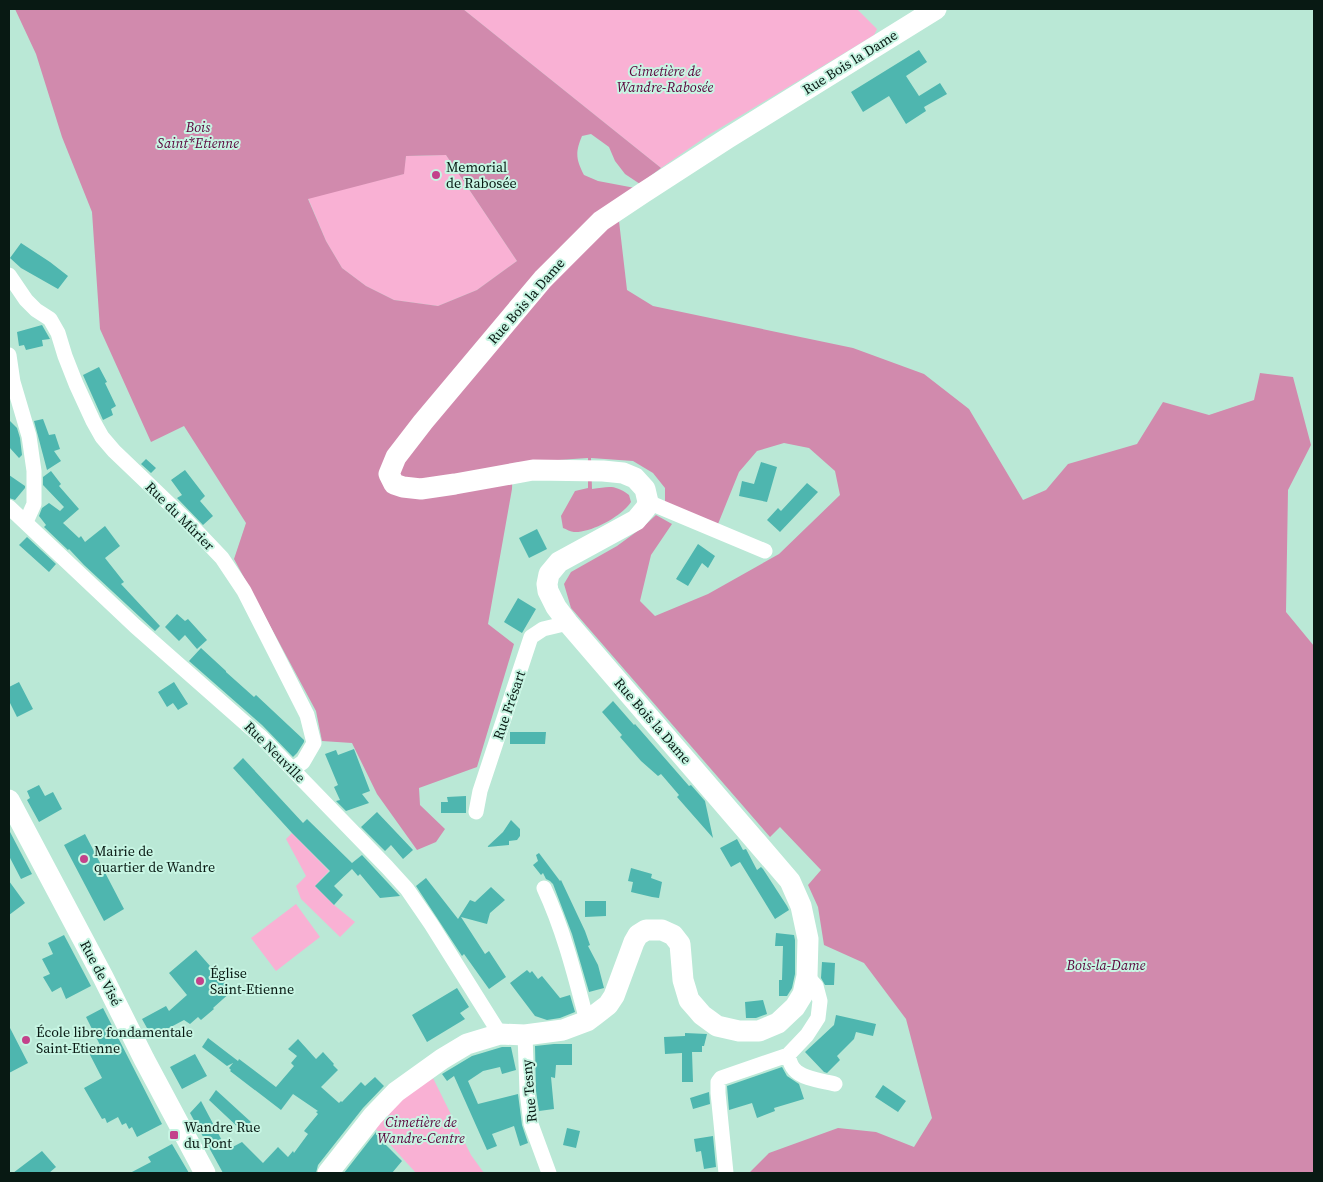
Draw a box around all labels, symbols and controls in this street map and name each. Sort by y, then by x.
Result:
street label: Rue Bois la Dame [799,25,901,99]
park label: Cimetière de Wandre-Rabosée [617,61,713,97]
park label: Bois Saint*Etienne [157,117,239,153]
place label: Memorial de Rabosée [446,157,517,193]
marker: Memorial de Rabosée [430,169,442,181]
street label: Rue Bois la Dame [483,253,569,349]
street label: Rue du Mûrier [141,477,219,555]
street label: Rue Frésart [488,667,530,742]
street label: Rue Bois la Dame [610,673,696,769]
street label: Rue Neuville [240,717,310,787]
place label: Mairie de quartier de Wandre [94,841,215,877]
marker: Mairie de quartier de Wandre [78,853,90,865]
street label: Rue de Visé [75,937,127,1009]
park label: Bois-la-Dame [1066,955,1146,975]
place label: Église Saint-Etienne [210,963,294,999]
marker: Église Saint-Etienne [194,975,206,987]
place label: École libre fondamentale Saint-Etienne [36,1022,193,1058]
marker: École libre fondamentale Saint-Etienne [20,1034,32,1046]
street label: Rue Tesny [516,1058,542,1123]
park label: Cimetière de Wandre-Centre [377,1112,465,1148]
place label: Wandre Rue du Pont [184,1117,260,1153]
marker: Wandre Rue du Pont [168,1129,180,1141]

